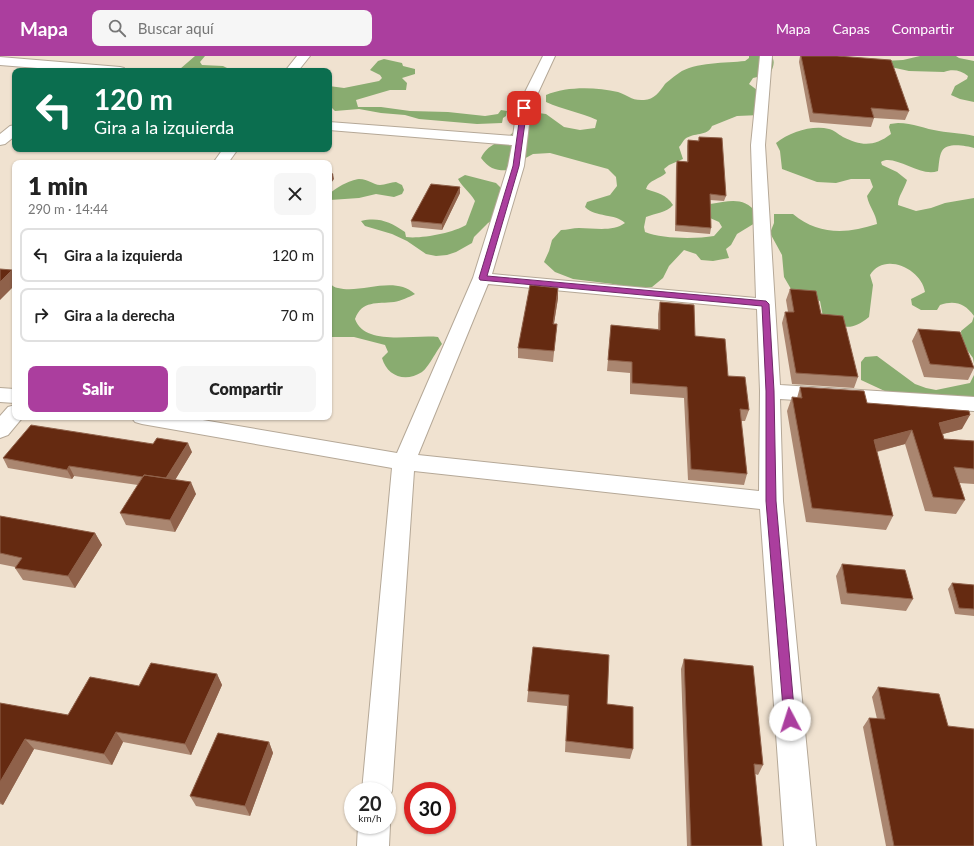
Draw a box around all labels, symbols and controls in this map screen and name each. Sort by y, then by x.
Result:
search box [92,10,372,46]
text: Mapa [20,17,68,40]
icon: search [106,17,128,39]
text: Buscar aquí [138,19,214,37]
text: Mapa [776,20,811,37]
text: Capas [833,20,870,37]
text: Compartir [892,20,954,37]
text: 120 m [94,82,173,116]
icon: left [28,84,80,136]
pin [507,91,541,125]
icon: arrive [513,97,535,119]
text: Gira a la izquierda [94,116,234,138]
text: 1 min [28,171,88,200]
button: close [274,173,316,215]
text: 290 m · 14:44 [28,201,108,217]
icon: left [30,244,52,266]
text: Gira a la izquierda [64,246,183,264]
text: 120 m [272,246,314,264]
icon: right [30,304,52,326]
text: Gira a la derecha [64,306,175,324]
text: 70 m [280,306,314,324]
button: Salir [28,366,168,412]
button: Compartir [176,366,316,412]
position arrow [769,699,811,741]
speed limit sign: 30 [404,782,456,834]
text: 20 [358,791,382,815]
text: km/h [358,812,382,824]

